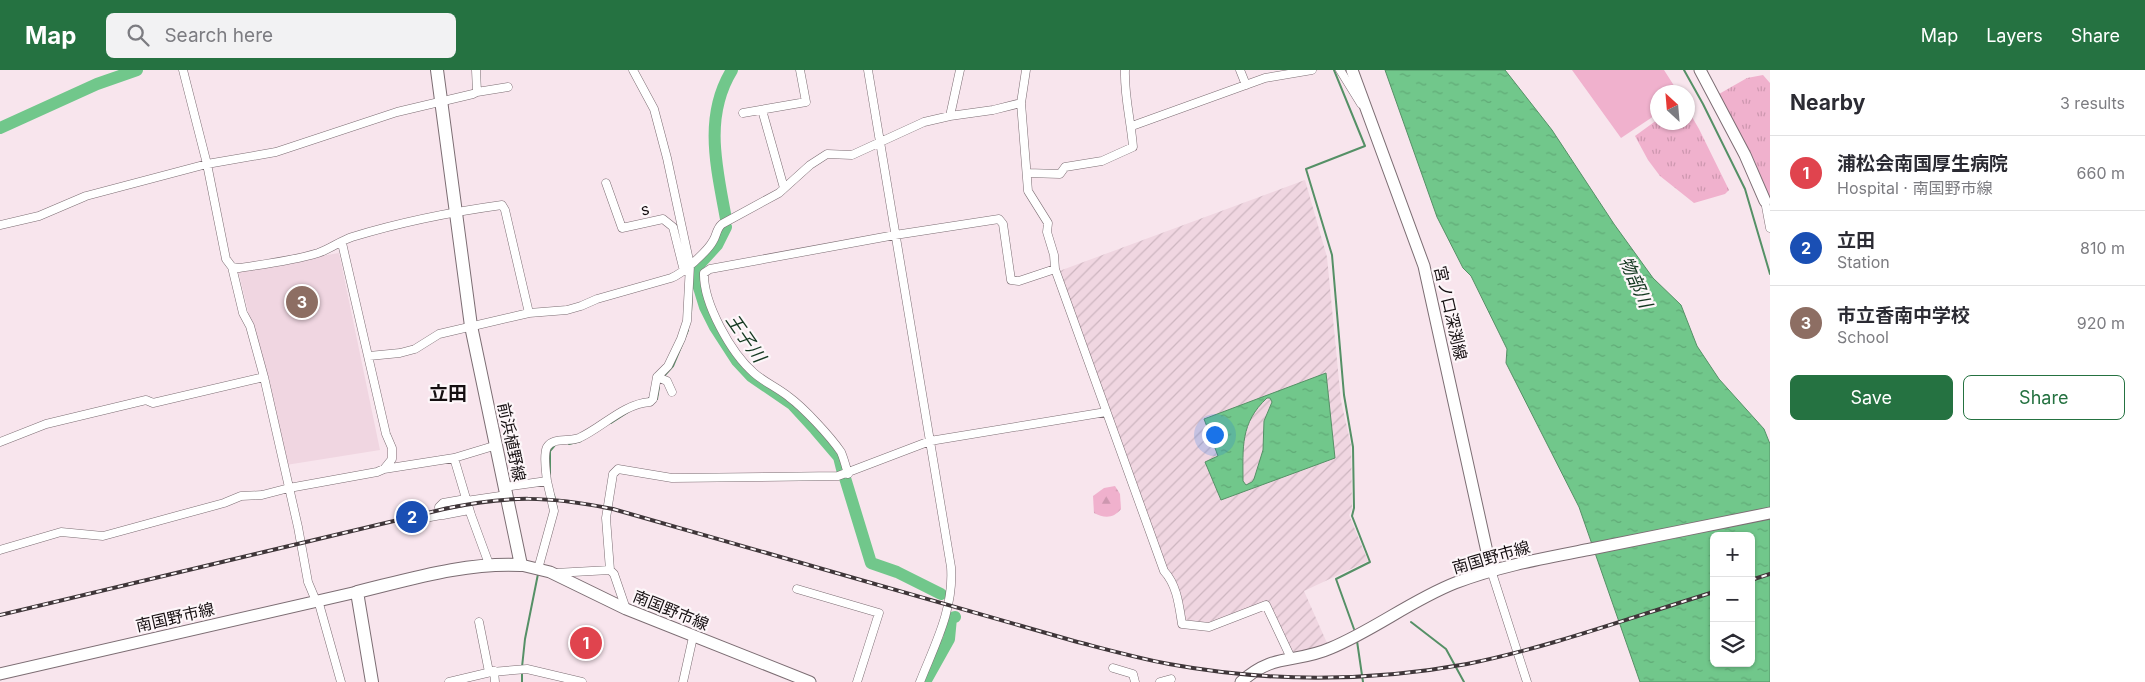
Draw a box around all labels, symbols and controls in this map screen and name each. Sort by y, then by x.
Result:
search box [106,13,456,58]
text: Map [25,21,76,50]
icon: search [124,21,152,49]
text: Search here [164,24,273,47]
text: Map [1921,25,1958,46]
text: Layers [1986,25,2043,46]
text: Share [2071,25,2120,46]
north arrow [1650,85,1695,130]
text: Nearby [1790,90,1865,115]
text: 3 results [2060,93,2125,113]
text: 浦松会南国厚生病院 [1837,152,2008,175]
text: 1 [1803,163,1809,183]
text: 660 m [2077,163,2125,183]
text: Hospital · 南国野市線 [1837,178,1992,198]
street label: s [639,198,651,220]
text: 立田 [1837,229,1875,252]
text: 2 [1801,238,1811,258]
text: 810 m [2080,238,2125,258]
text: Station [1837,252,1890,272]
water label: 物部川 [1615,253,1657,313]
street label: 宮ノ口深渕線 [1430,264,1472,362]
pin: 3 [286,283,318,321]
text: 市立香南中学校 [1837,304,1970,327]
water label: 王子川 [722,310,771,368]
text: 3 [1801,313,1811,333]
text: 920 m [2077,313,2125,333]
text: School [1837,327,1889,347]
button: Save [1790,375,1953,420]
button: Share [1963,375,2125,420]
district label: 立田 [429,382,467,405]
street label: 前浜植野線 [494,401,530,483]
your location [1202,422,1228,448]
pin: 2 [396,498,428,536]
map controls [1710,532,1755,667]
button: + [1710,532,1755,577]
street label: 南国野市線 [1450,536,1532,578]
button: − [1710,577,1755,622]
street label: 南国野市線 [630,586,712,634]
street label: 南国野市線 [134,598,216,636]
button: layers [1710,622,1755,667]
pin: 1 [570,624,602,662]

